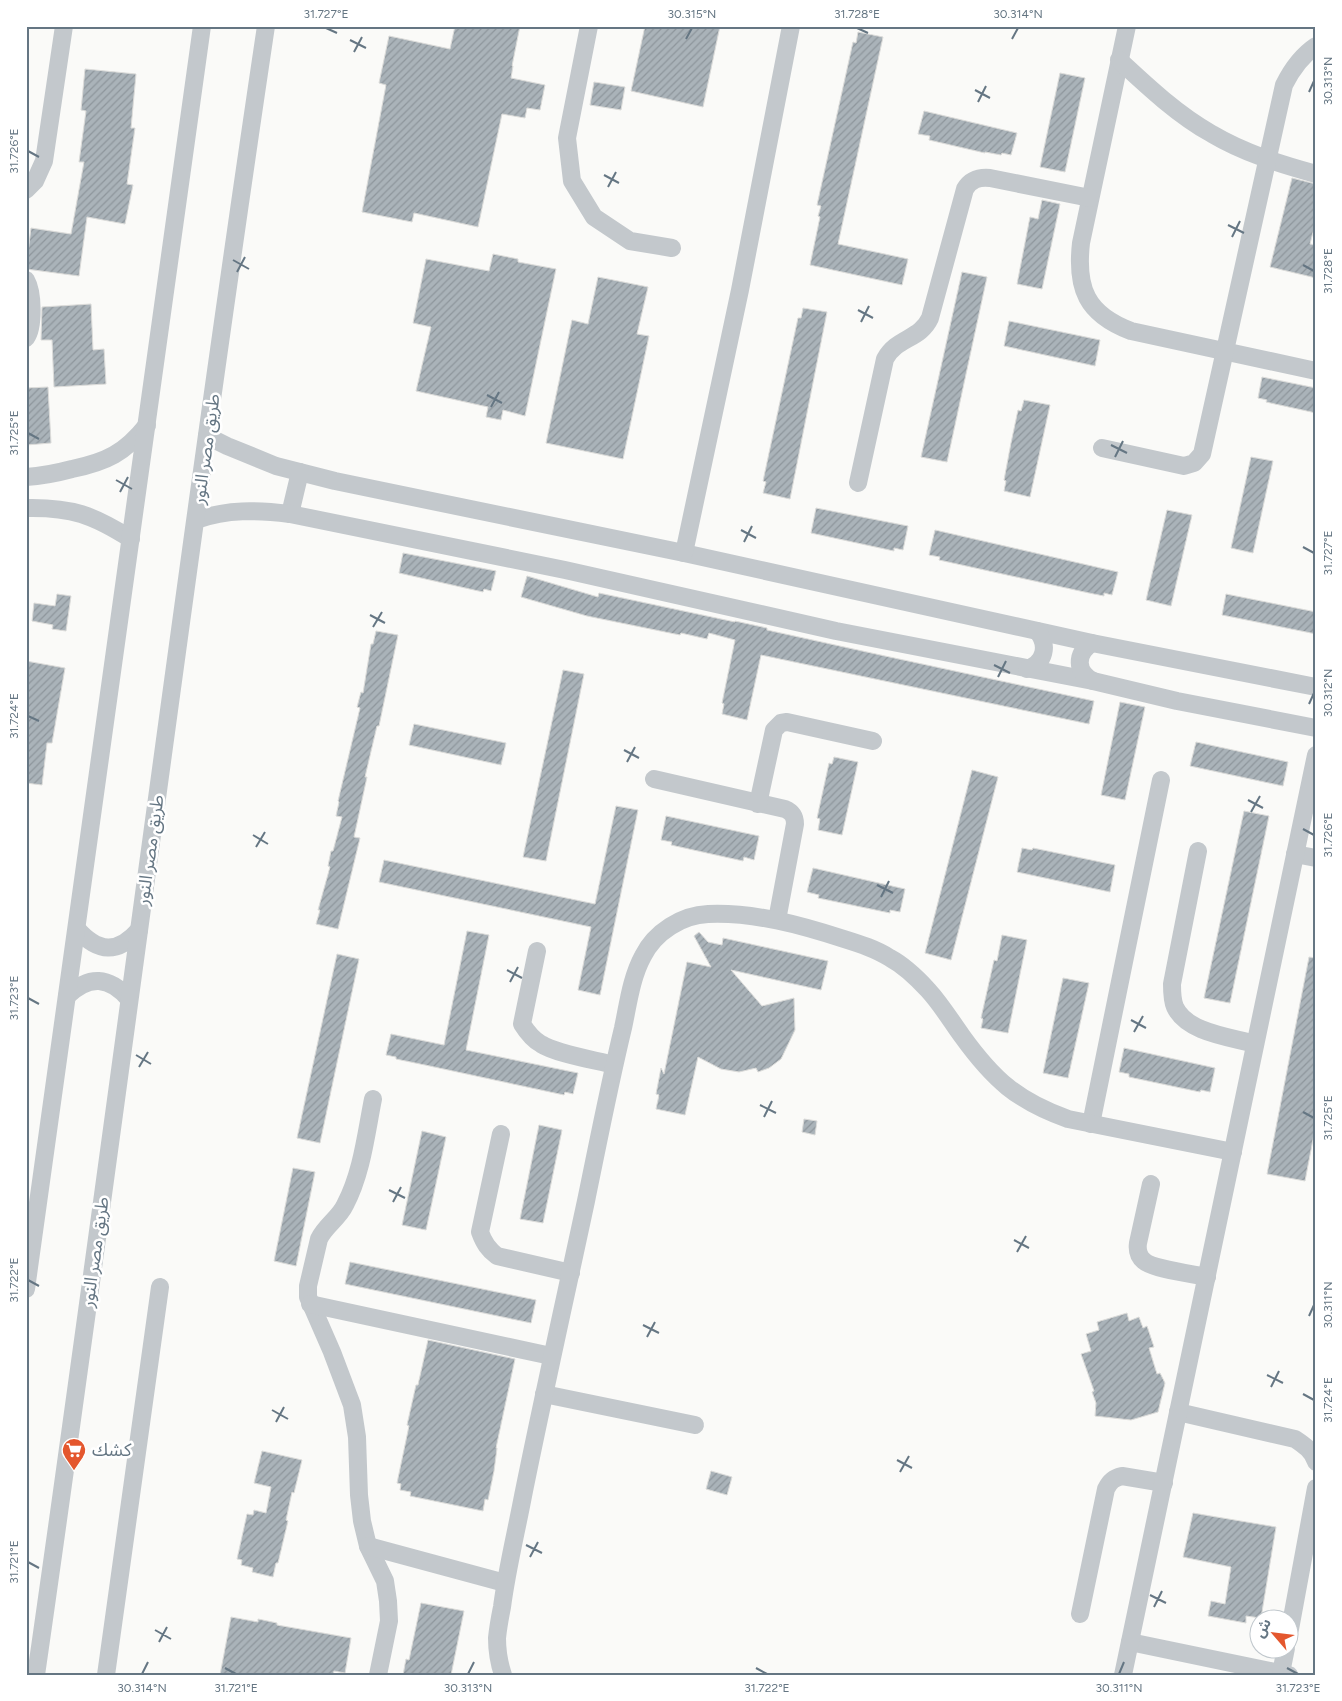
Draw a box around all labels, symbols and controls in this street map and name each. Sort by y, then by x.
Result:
text: 31.727°E [303,7,349,21]
text: 30.315°N [668,7,716,21]
text: 31.728°E [834,7,880,21]
text: 30.314°N [993,7,1043,21]
text: 30.313°N [1321,57,1335,105]
text: 31.726°E [7,128,21,174]
text: 31.728°E [1321,248,1335,294]
street label: طريق مصر النور [187,392,225,507]
text: 31.725°E [7,410,21,456]
text: 31.727°E [1321,530,1335,576]
text: 30.312°N [1321,669,1335,717]
text: 31.724°E [7,693,21,739]
street label: طريق مصر النور [131,793,169,908]
text: 31.726°E [1321,812,1335,858]
text: 31.723°E [7,975,21,1021]
text: 31.725°E [1321,1095,1335,1141]
street label: طريق مصر النور [76,1195,114,1310]
text: 31.722°E [7,1257,21,1303]
text: 30.311°N [1321,1282,1335,1328]
text: 31.724°E [1321,1377,1335,1423]
supermarket icon: كشك [61,1437,87,1471]
place label: كشك [92,1439,132,1461]
text: 31.721°E [7,1540,21,1584]
north arrow [1250,1608,1300,1658]
text: ش [1251,1616,1275,1641]
text: 30.314°N [117,1681,167,1695]
text: 31.721°E [214,1681,258,1695]
text: 30.313°N [444,1681,492,1695]
text: 31.722°E [744,1681,790,1695]
text: 30.311°N [1096,1681,1142,1695]
text: 31.723°E [1275,1681,1321,1695]

